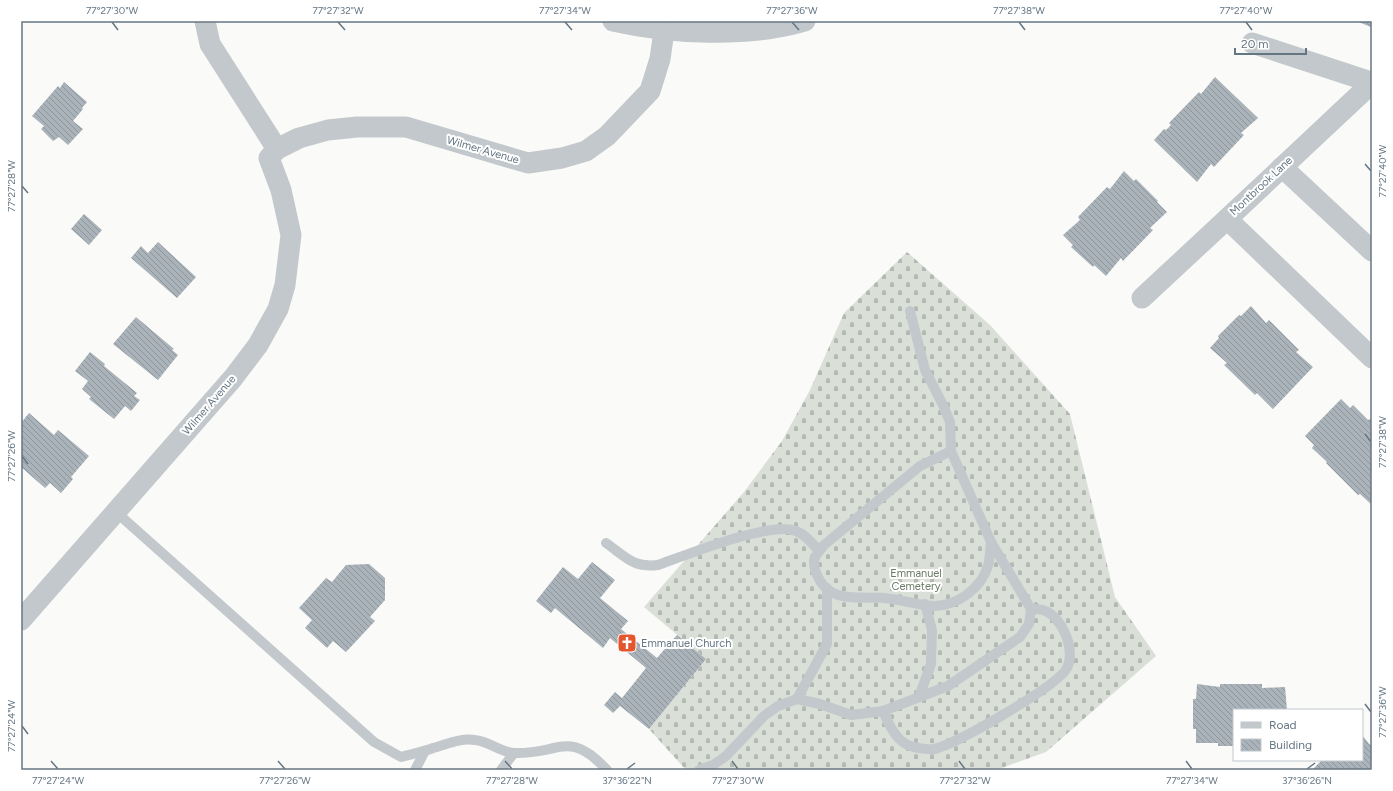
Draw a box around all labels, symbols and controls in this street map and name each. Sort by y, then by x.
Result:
text: 77°27'30"W [86,4,138,17]
text: 77°27'32"W [312,4,364,17]
text: 77°27'34"W [539,4,591,17]
text: 77°27'36"W [766,4,818,17]
text: 77°27'38"W [993,4,1045,17]
text: 77°27'40"W [1220,4,1273,17]
scale bar [1235,30,1306,56]
text: 20 m [1241,37,1269,51]
street label: Wilmer Avenue [445,133,521,167]
text: 77°27'40"W [1376,144,1389,197]
street label: Montbrook Lane [1227,154,1295,218]
text: 77°27'28"W [5,160,18,212]
street label: Wilmer Avenue [180,373,238,437]
text: 77°27'38"W [1376,416,1389,468]
text: 77°27'26"W [5,430,18,482]
park label: Emmanuel Cemetery [890,567,942,593]
church icon: Emmanuel Church [616,632,638,654]
place label: Emmanuel Church [641,637,731,650]
text: 77°27'36"W [1376,686,1389,738]
text: 77°27'24"W [5,700,18,752]
legend [1233,709,1363,761]
text: Road [1269,718,1297,732]
text: Building [1269,738,1312,752]
text: 77°27'24"W [32,774,84,787]
text: 77°27'26"W [259,774,311,787]
text: 77°27'28"W [486,774,538,787]
text: 37°36'22"N [602,774,652,787]
text: 77°27'30"W [712,774,764,787]
text: 77°27'32"W [939,774,991,787]
text: 77°27'34"W [1166,774,1218,787]
text: 37°36'26"N [1282,774,1332,787]

